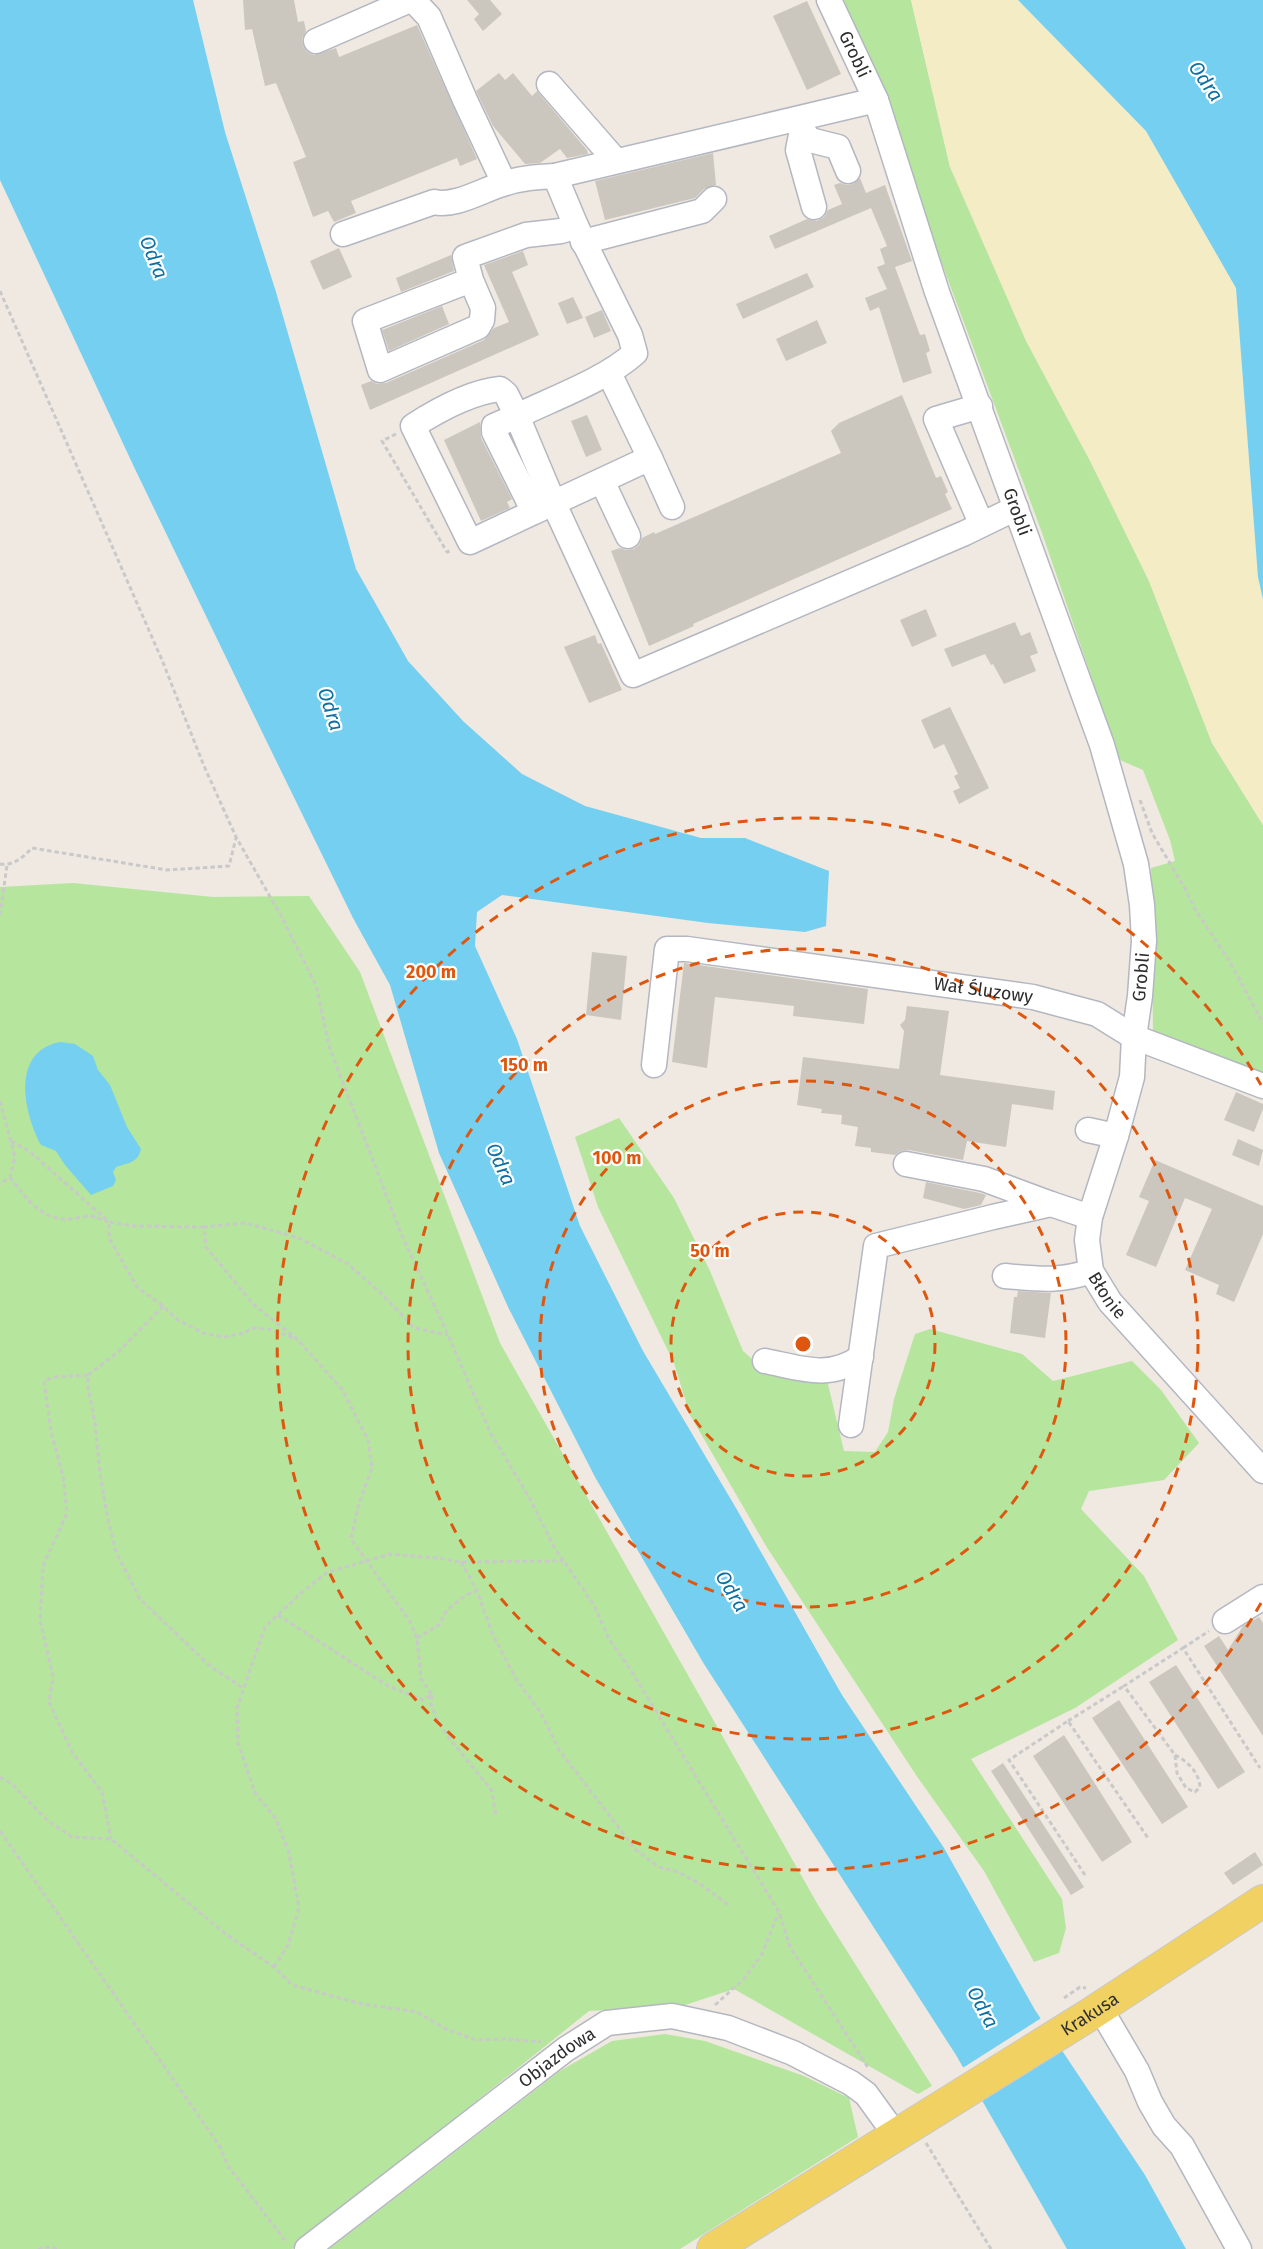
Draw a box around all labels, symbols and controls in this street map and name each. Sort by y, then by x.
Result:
street label: Grobli [834,27,875,81]
water label: Odra [1184,56,1228,106]
water label: Odra [135,232,173,282]
street label: Grobli [998,485,1036,539]
water label: Odra [313,684,349,734]
street label: Grobli [1128,951,1154,1003]
text: 200 m [406,961,456,983]
street label: Wał Śluzowy [932,972,1035,1008]
text: 150 m [500,1054,548,1076]
water label: Odra [481,1139,521,1189]
text: 100 m [593,1147,641,1169]
text: 50 m [690,1240,730,1262]
street label: Błonie [1083,1268,1131,1324]
centre of rings [793,1334,813,1354]
water label: Odra [710,1566,754,1616]
water label: Odra [962,1982,1004,2032]
street label: Krakusa [1057,1988,1123,2041]
street label: Objazdowa [514,2022,599,2093]

